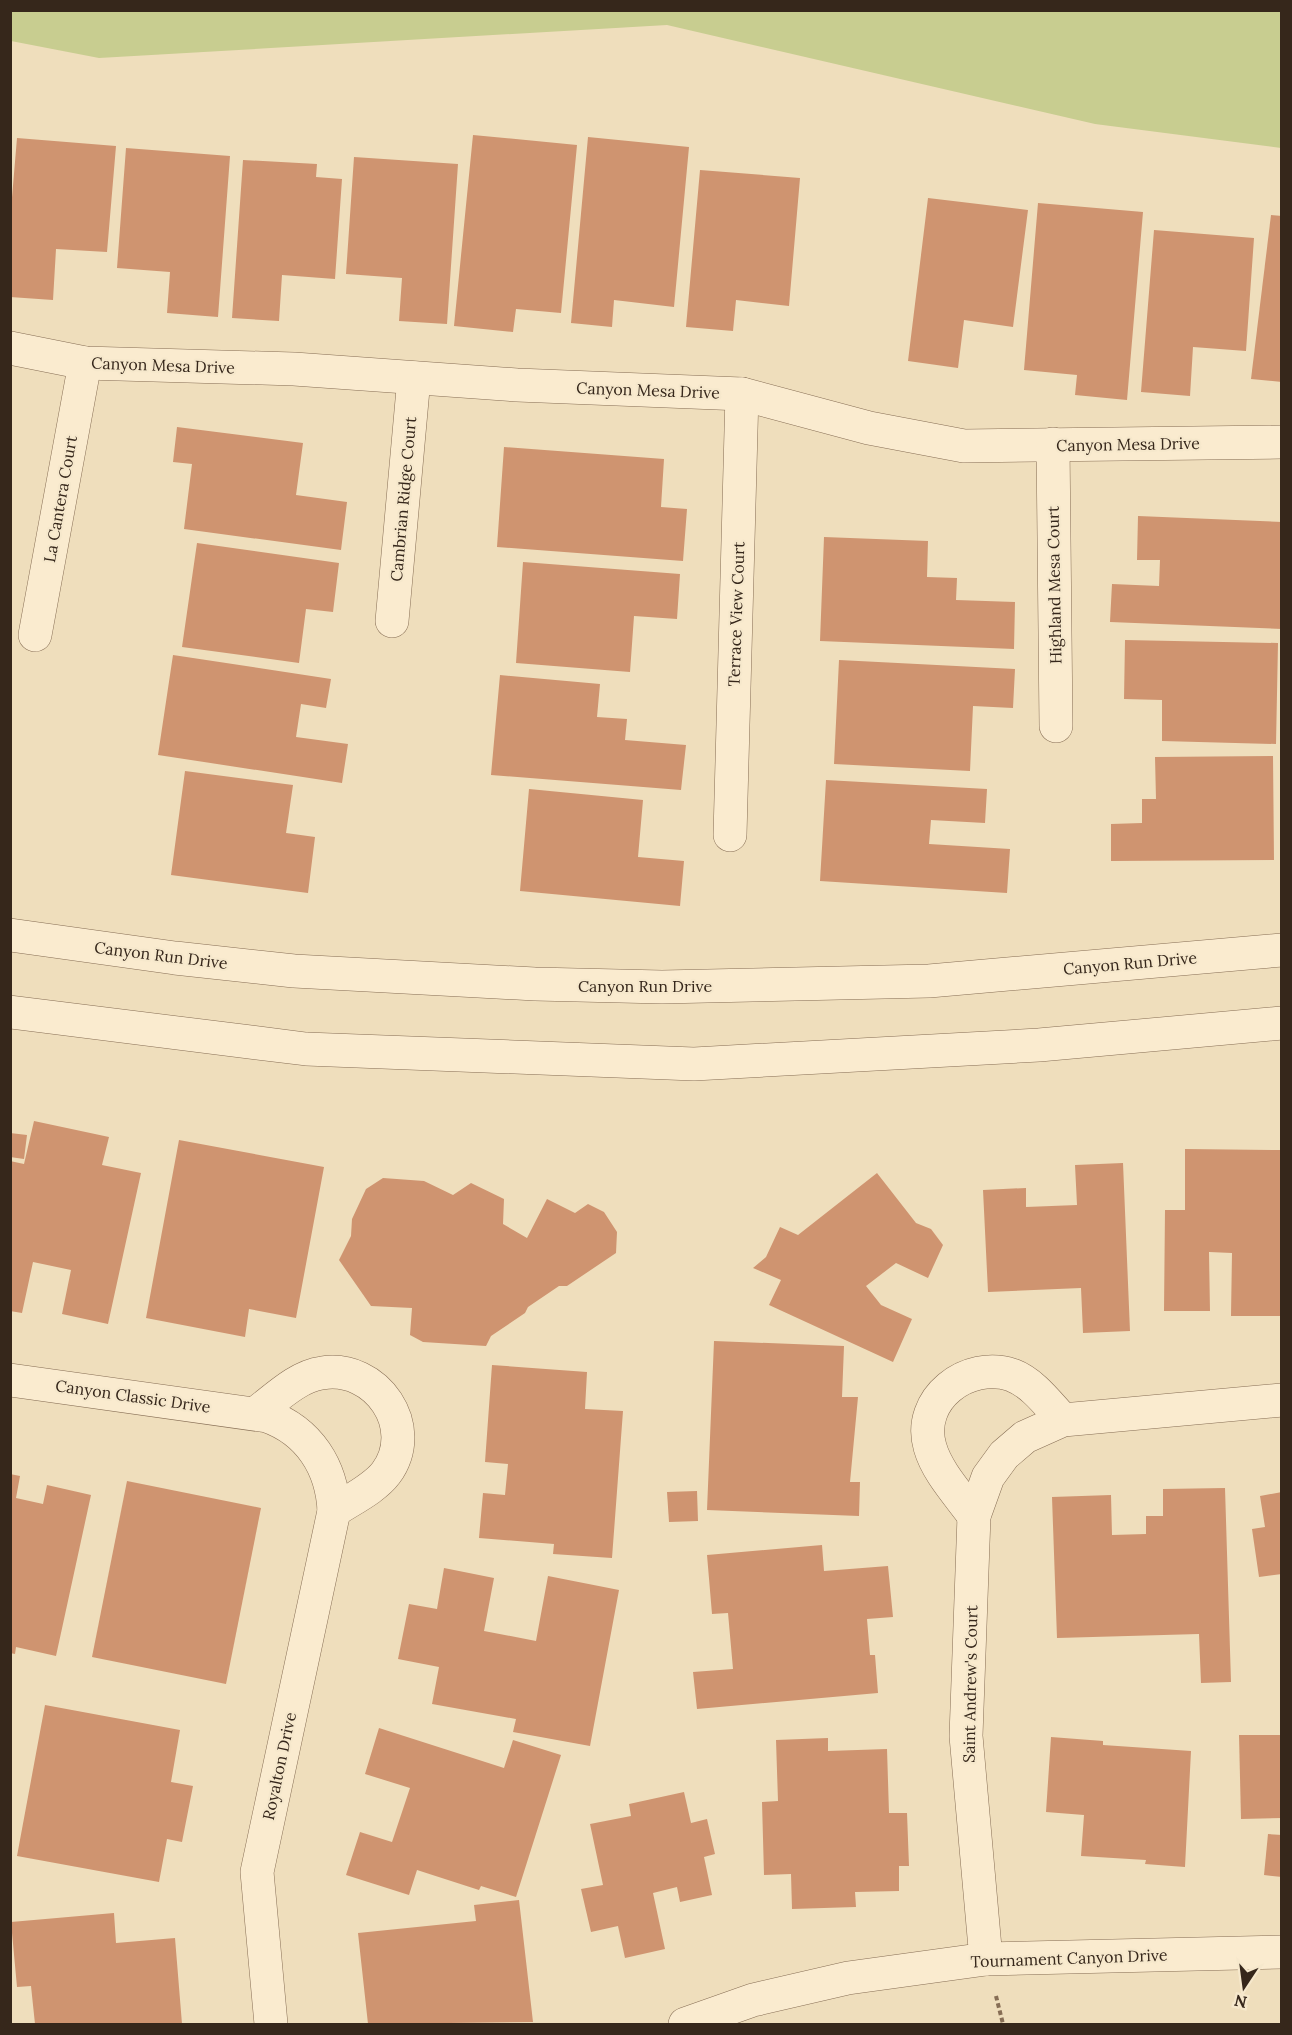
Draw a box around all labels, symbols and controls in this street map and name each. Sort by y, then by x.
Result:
street label: Canyon Mesa Drive [91,352,236,378]
street label: Canyon Mesa Drive [576,377,721,403]
street label: Cambrian Ridge Court [386,415,420,582]
street label: La Cantera Court [39,433,81,564]
street label: Canyon Mesa Drive [1056,433,1200,455]
street label: Highland Mesa Court [1043,505,1065,664]
street label: Terrace View Court [723,540,749,687]
street label: Canyon Run Drive [93,937,229,973]
street label: Canyon Run Drive [1062,947,1198,979]
street label: Canyon Run Drive [578,976,712,996]
street label: Canyon Classic Drive [54,1375,212,1417]
street label: Saint Andrew's Court [959,1604,981,1763]
street label: Royalton Drive [258,1710,300,1822]
street label: Tournament Canyon Drive [970,1945,1168,1971]
north arrow [1214,1957,1274,2017]
text: N [1232,1990,1249,2013]

